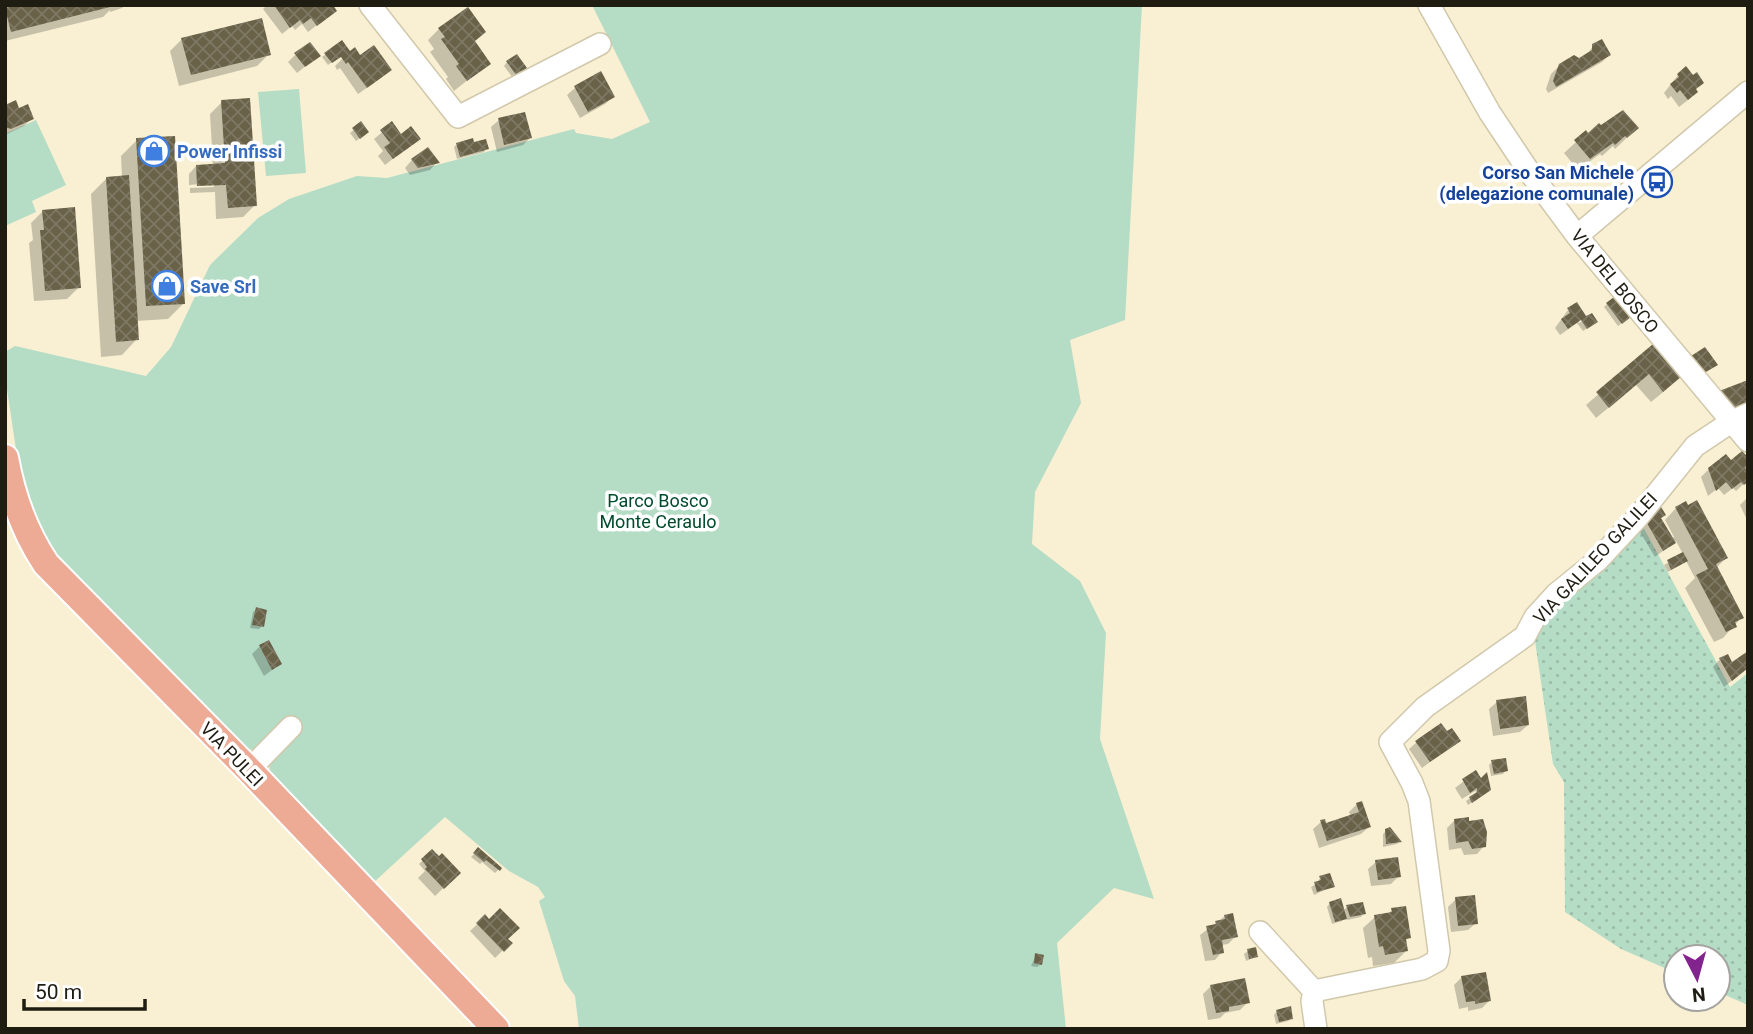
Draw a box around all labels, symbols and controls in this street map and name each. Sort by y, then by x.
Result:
shop icon: Power Infissi [137,134,171,168]
place label: Power Infissi [177,141,282,162]
place label: Corso San Michele (delegazione comunale) [1439,162,1634,205]
bus stop icon: Corso San Michele (delegazione comunale) [1640,165,1674,199]
street label: VIA DEL BOSCO [1567,225,1663,337]
shop icon: Save Srl [150,269,184,303]
place label: Save Srl [190,276,256,297]
street label: VIA GALILEO GALILEI [1529,488,1661,628]
park label: Parco Bosco Monte Ceraulo [599,490,717,532]
street label: VIA PULEI [196,718,268,790]
north arrow [1662,943,1732,1013]
scale bar [24,968,145,1012]
text: 50 m [35,980,82,1004]
text: N [1691,982,1707,1007]

